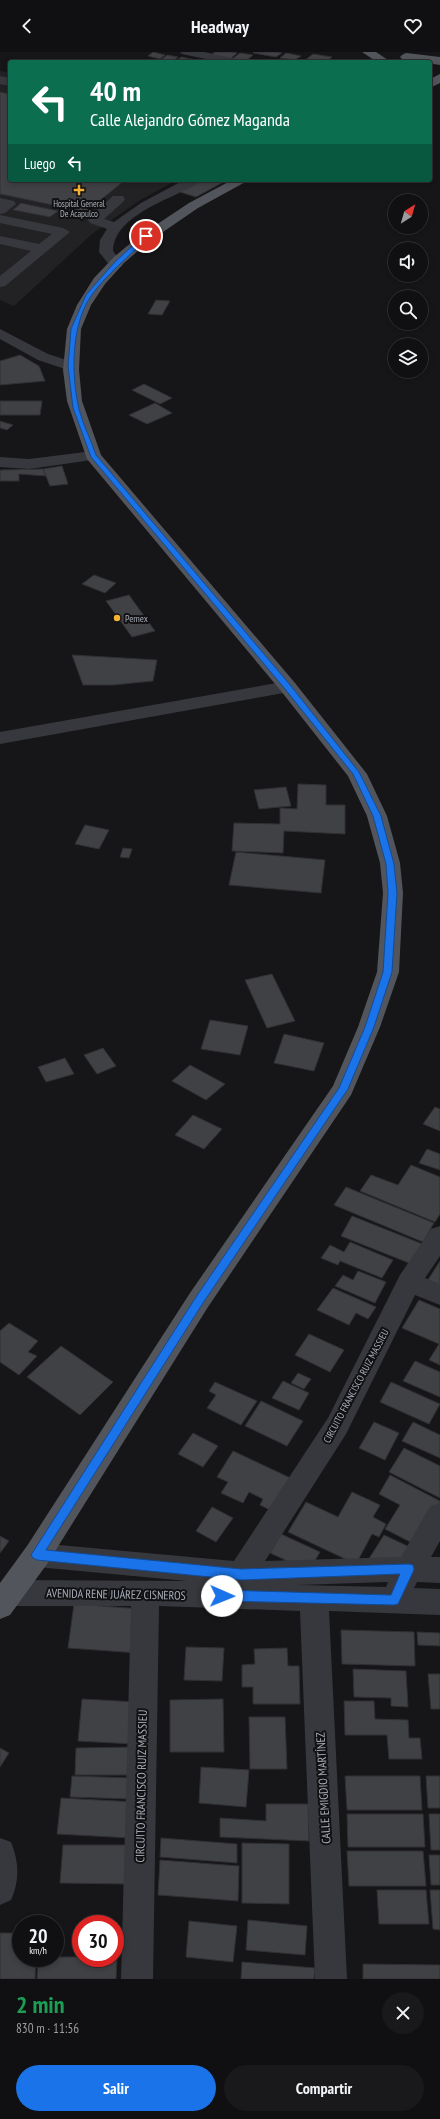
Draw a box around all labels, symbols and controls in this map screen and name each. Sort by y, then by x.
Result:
icon: back [16,15,38,37]
text: Headway [191,15,249,38]
icon: heart [402,15,424,37]
text: 40 m [90,72,141,109]
icon: left [24,76,76,128]
text: Calle Alejandro Gómez Maganda [90,108,290,131]
icon: left [64,152,86,174]
text: Luego [24,154,56,173]
marker: Hospital General De Acapulco [73,184,85,196]
north arrow [388,194,428,234]
map controls [388,194,428,378]
place label: Hospital General De Acapulco [53,198,106,219]
pin [129,219,163,253]
icon: arrive [135,225,157,247]
button: sound [388,242,428,282]
button: search [388,290,428,330]
button: layers [388,338,428,378]
place label: Pemex [125,612,148,625]
marker: Pemex [112,613,122,623]
street label: CIRCUITO FRANCISCO RUIZ MASSIEU [320,1327,392,1445]
position arrow [201,1575,243,1617]
street label: AVENIDA RENE JUÁREZ CISNEROS [46,1585,186,1603]
street label: CIRCUITO FRANCISCO RUIZ MASSIEU [132,1710,150,1862]
street label: CALLE EMIGDIO MARTÍNEZ [313,1732,333,1844]
speed limit sign: 30 [72,1915,124,1967]
text: 20 [28,1923,48,1949]
text: km/h [29,1944,47,1957]
text: 2 min [16,1989,64,2020]
button: close [382,1992,424,2034]
text: 830 m · 11:56 [16,2020,79,2037]
button: Salir [16,2065,216,2111]
button: Compartir [224,2065,424,2111]

